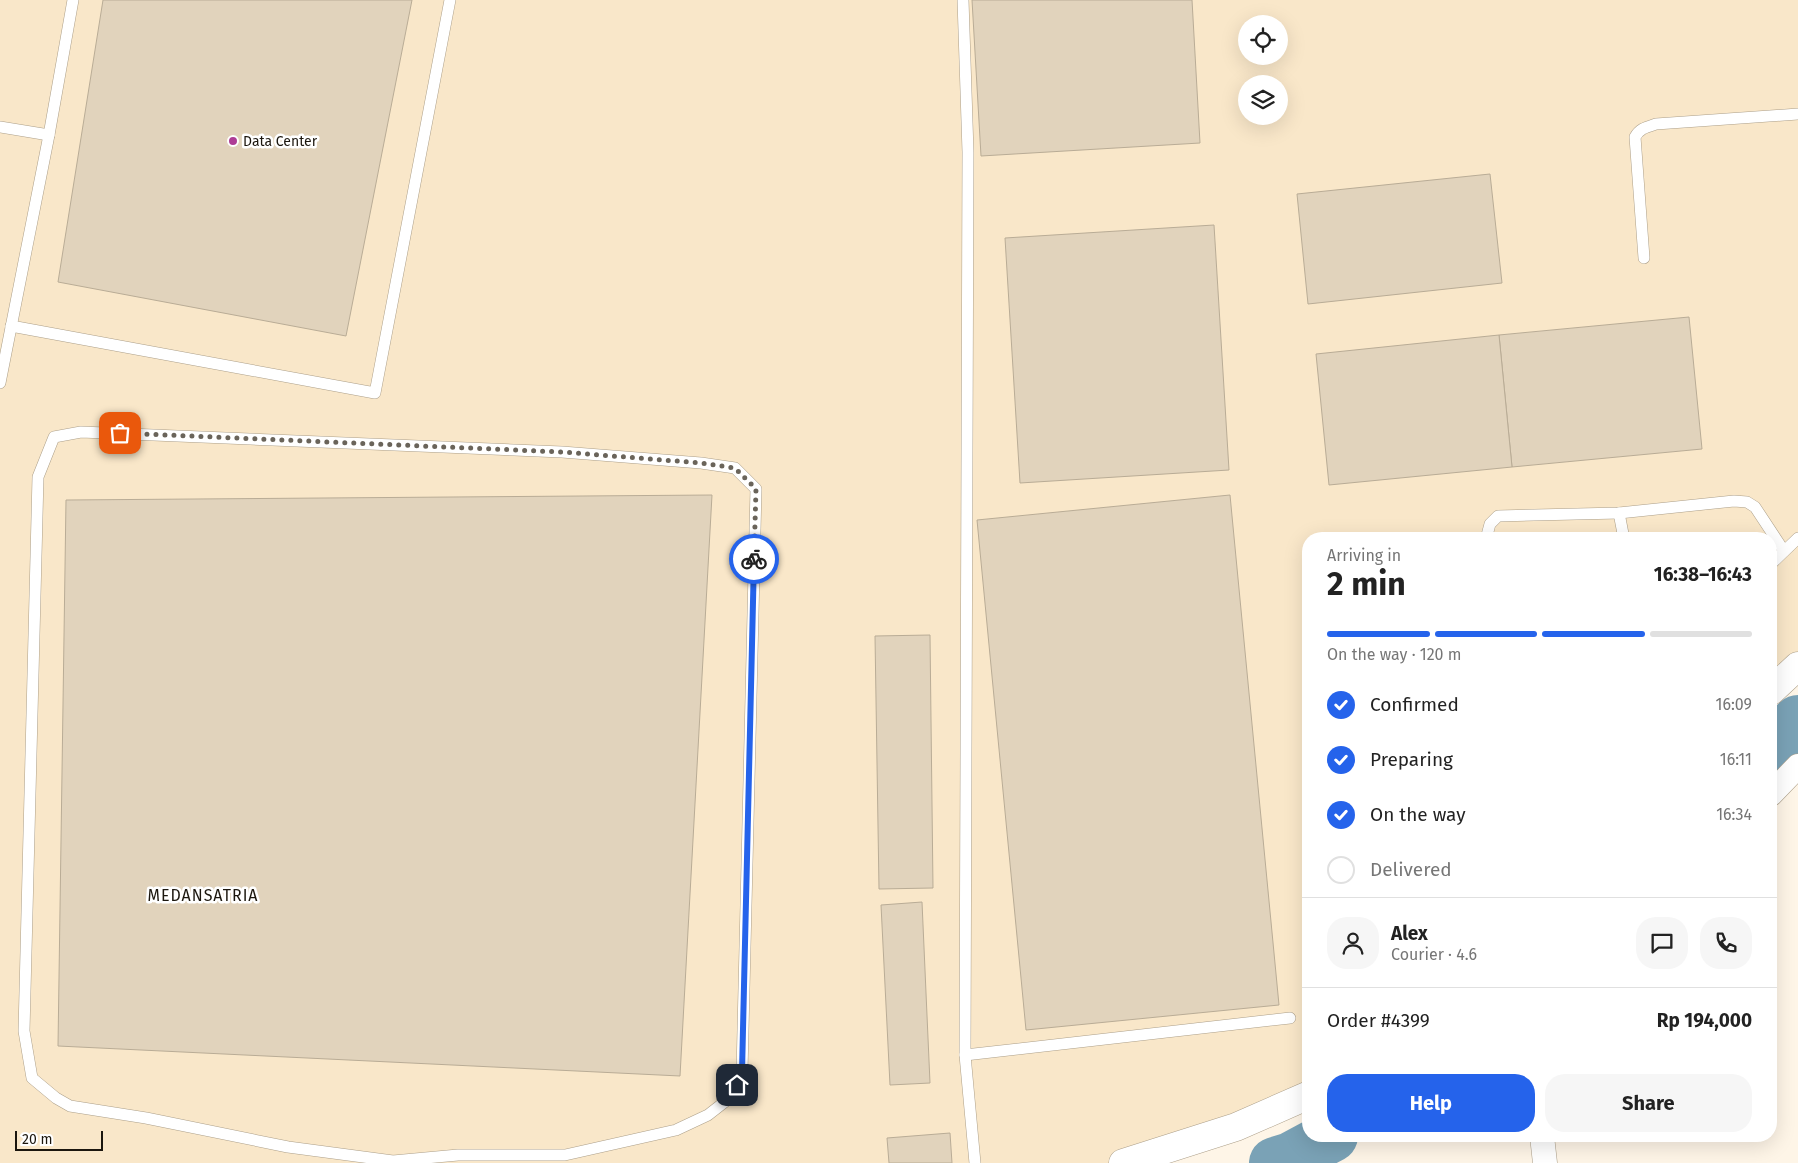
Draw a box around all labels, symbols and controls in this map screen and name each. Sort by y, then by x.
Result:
map controls [1238,15,1288,125]
button: locate [1238,15,1288,65]
button: layers [1238,75,1288,125]
place label: Data Center [243,133,318,150]
marker: Data Center [227,135,239,147]
pin [99,412,141,454]
icon: bag [106,419,134,447]
courier [729,534,779,584]
icon: bike [740,545,768,573]
text: Arriving in [1327,546,1401,565]
text: 16:38–16:43 [1654,563,1752,586]
text: 2 min [1327,565,1406,603]
text: On the way · 120 m [1327,645,1461,664]
icon: check [1327,691,1355,719]
text: Confirmed [1370,693,1459,716]
text: 16:09 [1716,695,1752,714]
icon: check [1327,746,1355,774]
text: Preparing [1370,748,1453,771]
text: 16:11 [1720,750,1752,769]
icon: check [1327,801,1355,829]
text: On the way [1370,803,1466,826]
text: 16:34 [1716,805,1752,824]
text: Delivered [1370,858,1452,881]
district label: MEDANSATRIA [147,886,259,905]
button: person [1327,917,1379,969]
button: chat [1636,917,1688,969]
button: phone [1700,917,1752,969]
text: Alex [1391,922,1428,945]
text: Courier · 4.6 [1391,945,1477,964]
text: Order #4399 [1327,1009,1430,1032]
text: Rp 194,000 [1657,1009,1752,1032]
pin [716,1064,758,1106]
icon: home [723,1071,751,1099]
button: Help [1327,1074,1535,1132]
button: Share [1545,1074,1752,1132]
scale bar [15,1128,102,1151]
text: 20 m [22,1131,52,1148]

